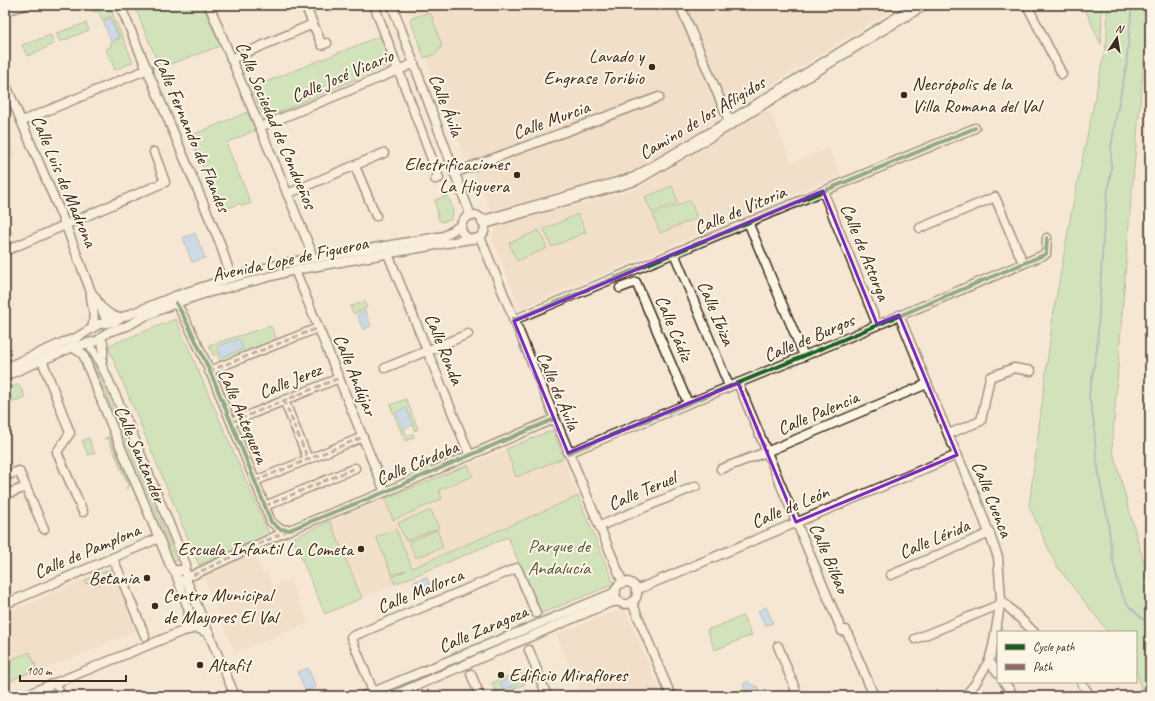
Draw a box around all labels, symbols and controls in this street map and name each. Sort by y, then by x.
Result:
north arrow [1097,18,1137,58]
text: N [1114,21,1126,36]
street label: Calle Sociedad de Condueños [230,38,323,215]
street label: Calle José Vicario [287,43,398,108]
place label: Lavado y Engrase Toribio [543,44,646,90]
street label: Calle Fernando de Flandes [148,52,236,217]
marker: Lavado y Engrase Toribio [647,62,657,72]
street label: Calle Ávila [423,70,469,141]
street label: Camino de los Afligidos [634,70,771,165]
place label: Necrópolis de la Villa Romana del Val [912,72,1044,118]
marker: Necrópolis de la Villa Romana del Val [899,90,909,100]
street label: Calle Murcia [509,95,594,145]
street label: Calle Luis de Madrona [25,111,103,252]
place label: Electrificaciones La Higuera [404,152,511,198]
marker: Electrificaciones La Higuera [512,170,522,180]
street label: Calle de Vitoria [691,179,791,240]
street label: Calle de Astorga [835,200,896,305]
street label: Avenida Lope de Figueroa [210,231,371,287]
street label: Calle Ibiza [692,277,741,351]
street label: Calle Cádiz [649,292,699,366]
street label: Calle de Burgos [760,308,859,368]
street label: Calle Ronda [419,310,470,390]
street label: Calle Andújar [328,331,383,420]
street label: Calle de Ávila [531,348,586,435]
street label: Calle Jerez [255,357,327,404]
street label: Calle Antequera [212,365,274,469]
street label: Calle Palencia [774,384,864,441]
street label: Calle Santander [109,402,172,508]
street label: Calle Córdoba [372,434,463,491]
street label: Calle Cuenca [966,458,1019,542]
street label: Calle Teruel [604,464,683,516]
street label: Calle de León [747,480,833,534]
street label: Calle Lérida [895,513,974,565]
street label: Calle de Pamplona [30,517,146,584]
street label: Calle Bilbao [803,519,855,599]
park label: Parque de Andalucía [528,534,592,580]
place label: Escuela Infantil La Cometa [178,537,355,561]
marker: Escuela Infantil La Cometa [356,544,366,554]
street label: Calle Mallorca [373,562,468,619]
place label: Betania [89,566,141,590]
marker: Betania [142,573,152,583]
place label: Centro Municipal de Mayores El Val [163,583,281,629]
street label: Calle Zaragoza [435,599,533,659]
marker: Centro Municipal de Mayores El Val [150,601,160,611]
legend [997,631,1137,683]
text: Cycle path [1033,639,1075,655]
place label: Altafit [208,653,253,677]
scale bar [20,657,126,683]
text: Path [1033,659,1053,675]
marker: Altafit [195,660,205,670]
text: 100 m [26,663,53,679]
place label: Edificio Miraflores [509,663,629,687]
marker: Edificio Miraflores [496,670,506,680]

